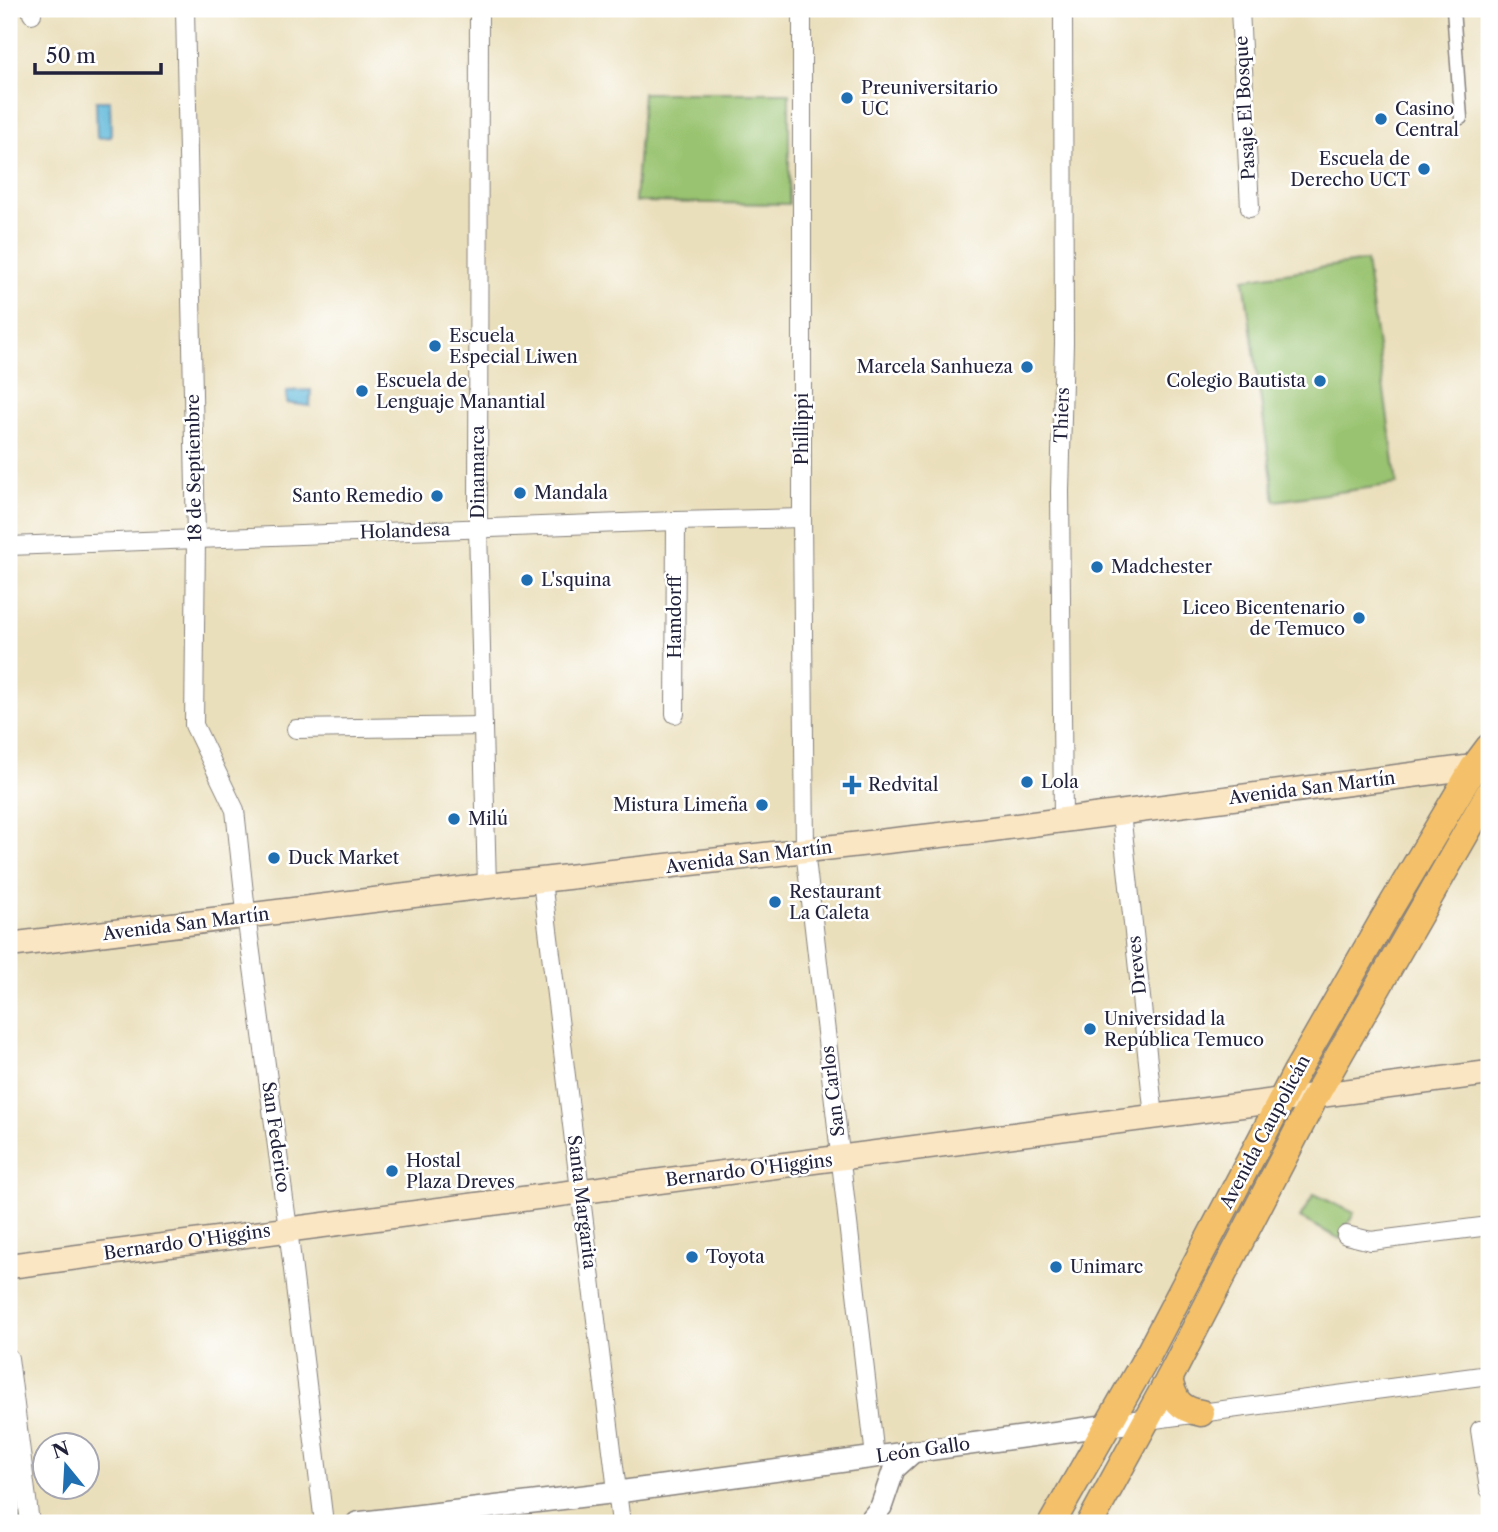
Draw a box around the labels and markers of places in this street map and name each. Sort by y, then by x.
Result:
place label: Preuniversitario UC [861,77,998,120]
marker: Preuniversitario UC [839,90,855,106]
place label: Casino Central [1395,98,1459,141]
marker: Casino Central [1373,111,1389,127]
place label: Escuela de Derecho UCT [1290,148,1411,191]
marker: Escuela de Derecho UCT [1416,161,1432,177]
place label: Escuela Especial Liwen [449,325,578,368]
marker: Escuela Especial Liwen [427,338,443,354]
place label: Marcela Sanhueza [857,356,1013,378]
marker: Marcela Sanhueza [1019,359,1035,375]
place label: Escuela de Lenguaje Manantial [376,370,545,413]
place label: Colegio Bautista [1166,370,1306,392]
marker: Colegio Bautista [1312,373,1328,389]
marker: Escuela de Lenguaje Manantial [354,383,370,399]
place label: Mandala [534,482,609,504]
place label: Santo Remedio [292,485,423,507]
marker: Mandala [512,485,528,501]
marker: Santo Remedio [429,488,445,504]
place label: Madchester [1111,556,1212,578]
marker: Madchester [1089,559,1105,575]
place label: L'squina [541,569,612,591]
marker: L'squina [519,572,535,588]
place label: Liceo Bicentenario de Temuco [1182,597,1345,640]
marker: Liceo Bicentenario de Temuco [1351,610,1367,626]
place label: Lola [1041,771,1079,793]
place label: Redvital [868,774,938,796]
marker: Lola [1019,774,1035,790]
marker: Redvital [842,775,862,795]
place label: Mistura Limeña [613,794,748,816]
marker: Mistura Limeña [754,797,770,813]
place label: Milú [468,808,508,830]
marker: Milú [446,811,462,827]
place label: Duck Market [288,847,400,869]
marker: Duck Market [266,850,282,866]
place label: Restaurant La Caleta [789,881,882,924]
marker: Restaurant La Caleta [767,894,783,910]
place label: Universidad la República Temuco [1104,1008,1264,1051]
marker: Universidad la República Temuco [1082,1021,1098,1037]
place label: Hostal Plaza Dreves [406,1150,515,1193]
marker: Hostal Plaza Dreves [384,1163,400,1179]
place label: Toyota [706,1246,765,1268]
marker: Toyota [684,1249,700,1265]
place label: Unimarc [1070,1256,1143,1278]
marker: Unimarc [1048,1259,1064,1275]

